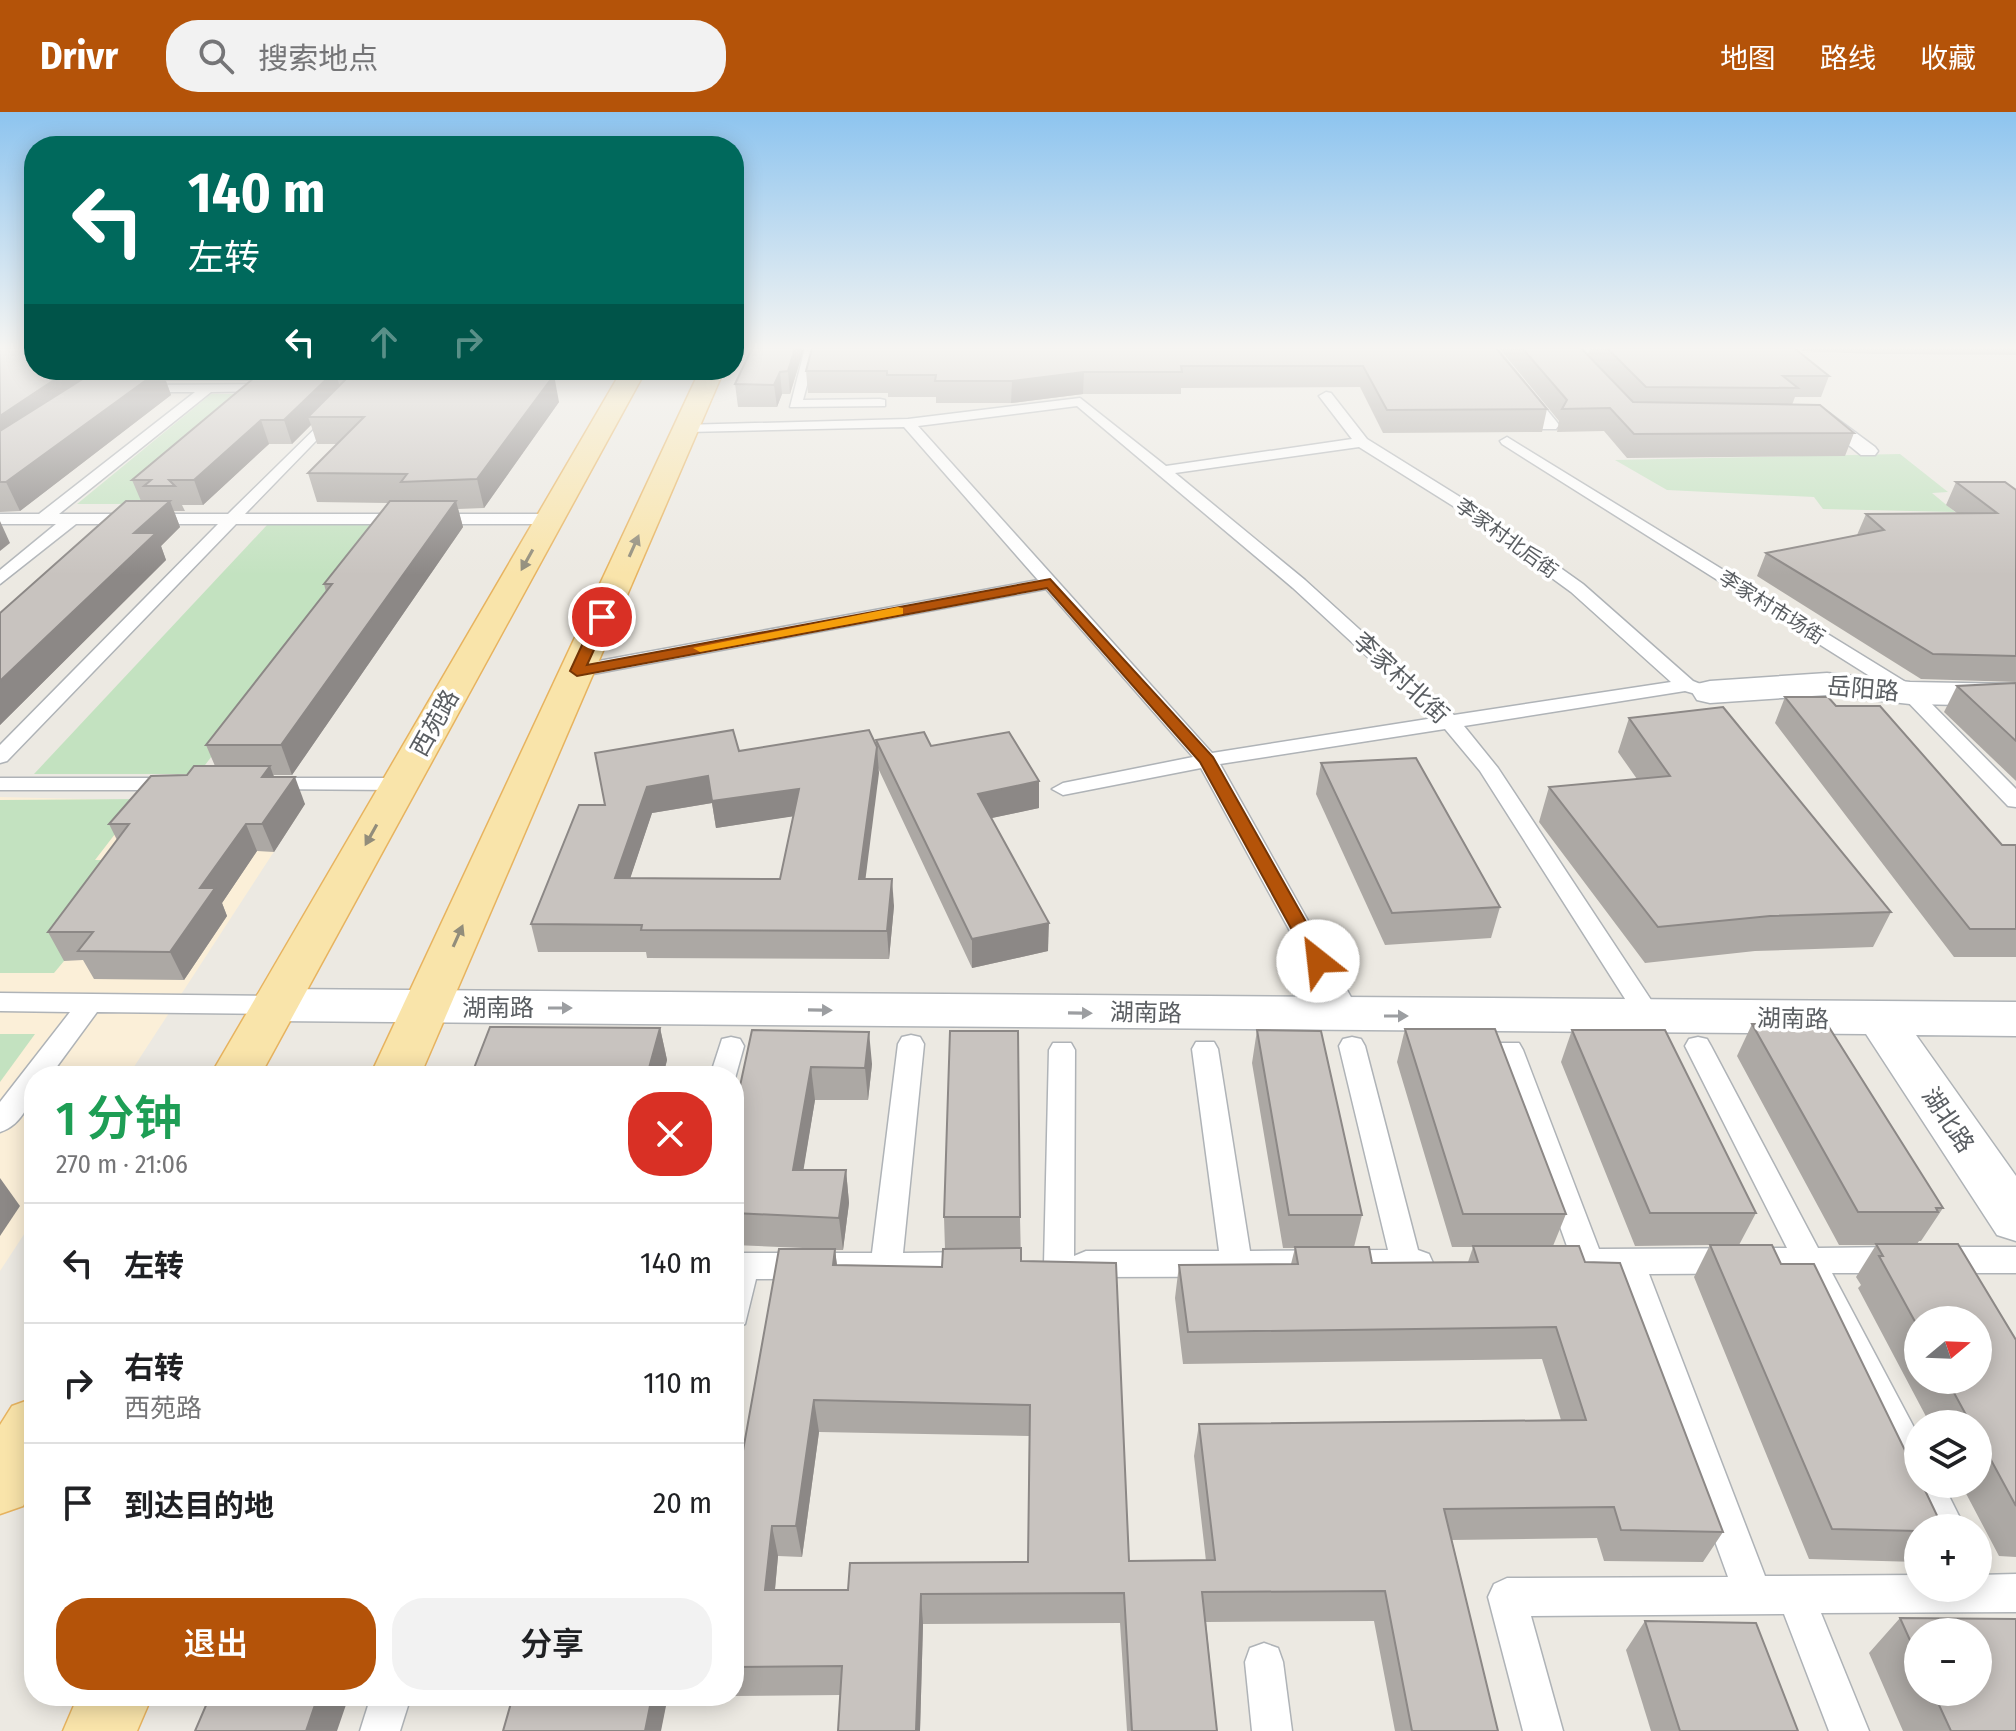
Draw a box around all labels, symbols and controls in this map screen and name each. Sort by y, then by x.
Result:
search box [166,20,726,92]
text: Drivr [40,33,118,79]
icon: search [194,34,238,78]
text: 搜索地点 [258,41,378,77]
text: 地图 [1720,42,1776,75]
text: 路线 [1820,42,1876,75]
text: 收藏 [1920,42,1976,75]
text: 140 m [188,160,325,227]
icon: left [56,168,160,272]
text: 左转 [188,236,260,280]
icon: left [278,320,322,364]
icon: ahead [362,320,406,364]
icon: right [446,320,490,364]
street label: 李家村北后街 [1451,493,1563,583]
one-way arrow [627,534,641,558]
one-way arrow [520,548,534,571]
street label: 李家村市场街 [1715,565,1829,649]
pin [568,583,636,651]
icon: arrive [580,595,624,639]
street label: 李家村北街 [1348,627,1454,729]
street label: 岳阳路 [1826,672,1900,706]
street label: 西苑路 [405,685,465,761]
one-way arrow [365,824,379,846]
position arrow [1276,919,1360,1003]
one-way arrow [451,924,465,948]
street label: 湖南路 [462,994,534,1022]
street label: 湖南路 [1110,998,1182,1028]
one-way arrow [548,1002,573,1014]
one-way arrow [808,1004,833,1017]
street label: 湖南路 [1757,1004,1829,1034]
one-way arrow [1068,1007,1093,1019]
one-way arrow [1384,1009,1409,1022]
street label: 湖北路 [1916,1082,1980,1158]
text: 1 分钟 [56,1090,182,1148]
button: close [628,1092,712,1176]
text: 270 m · 21:06 [56,1149,188,1180]
icon: left [56,1241,100,1285]
text: 140 m [640,1245,712,1281]
text: 左转 [124,1248,184,1284]
north arrow [1904,1306,1992,1394]
map controls [1904,1306,1992,1706]
text: 右转 [124,1350,184,1386]
icon: right [56,1361,100,1405]
text: 110 m [643,1365,712,1401]
text: 西苑路 [124,1393,202,1424]
button: layers [1904,1410,1992,1498]
icon: arrive [56,1481,100,1525]
text: 20 m [653,1485,712,1521]
text: 到达目的地 [124,1488,274,1524]
button: + [1904,1514,1992,1602]
button: 退出 [56,1598,376,1690]
button: 分享 [392,1598,712,1690]
button: − [1904,1618,1992,1706]

